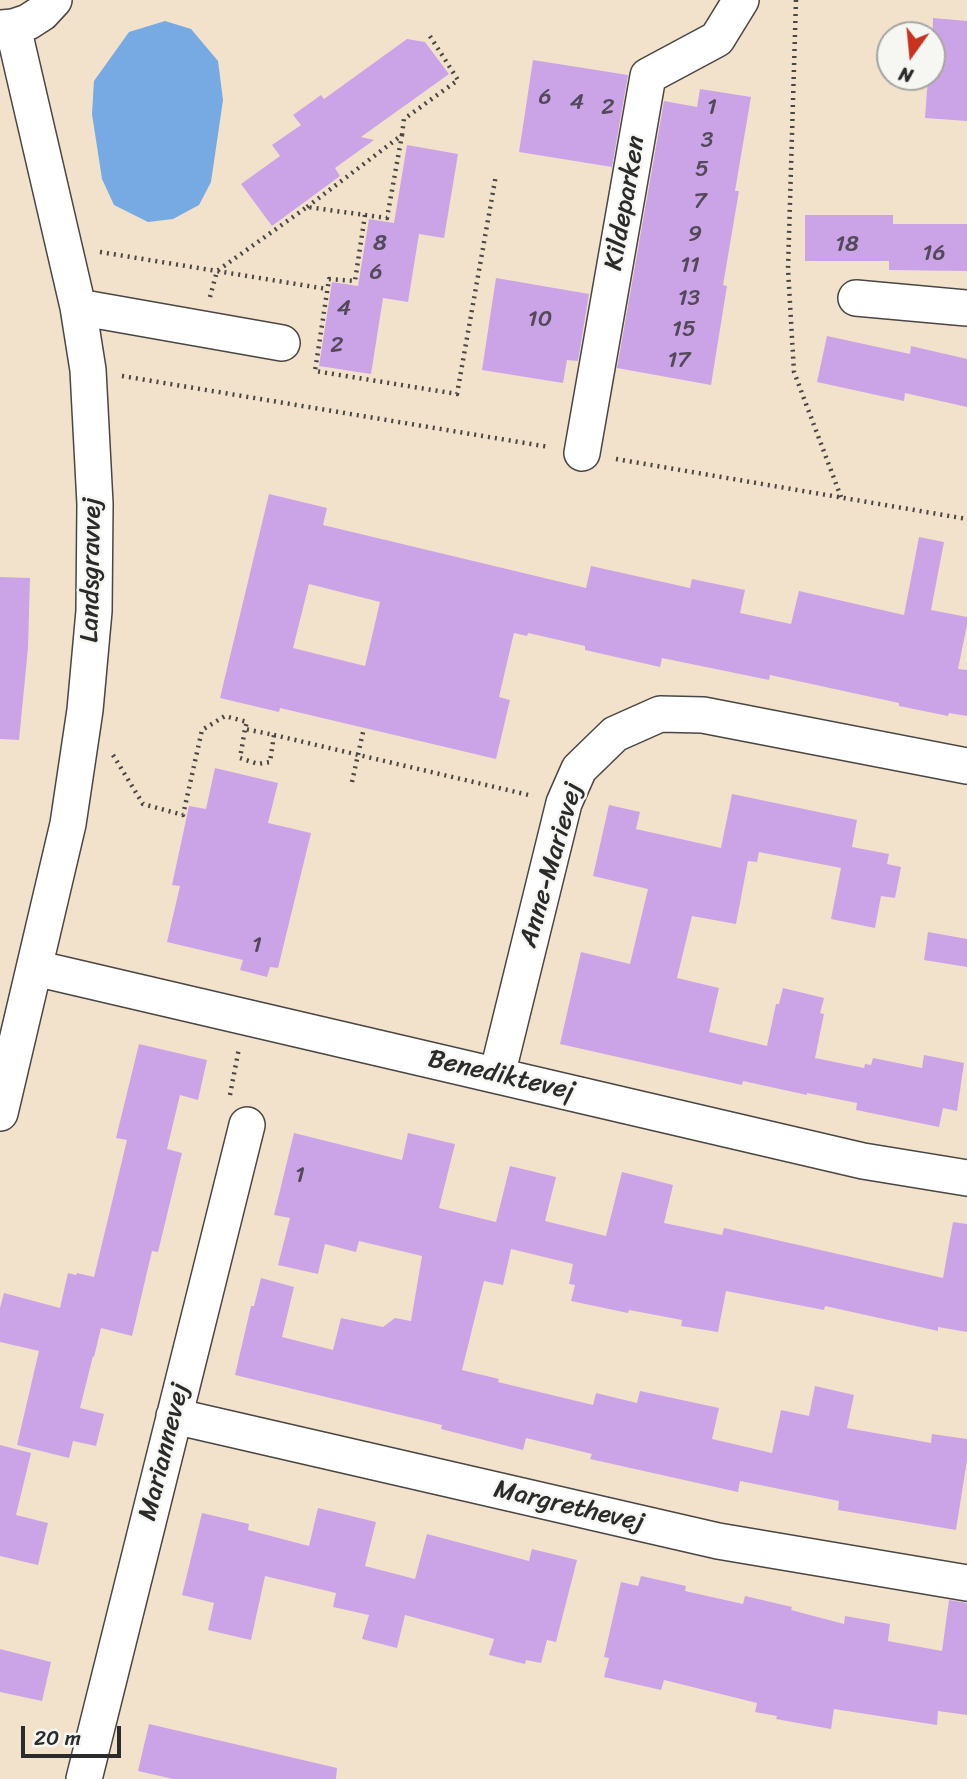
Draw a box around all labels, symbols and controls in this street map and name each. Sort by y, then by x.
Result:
north arrow [876,21,946,91]
text: N [895,57,917,92]
house number: 6 [538,84,552,112]
house number: 4 [570,89,584,117]
house number: 2 [601,94,615,122]
house number: 1 [707,94,717,122]
house number: 3 [701,127,713,155]
street label: Kildeparken [599,133,653,273]
house number: 5 [695,156,709,184]
house number: 7 [693,188,707,216]
house number: 9 [688,221,702,249]
house number: 8 [373,230,387,258]
house number: 18 [835,231,859,259]
house number: 16 [923,240,945,268]
house number: 11 [680,252,700,280]
house number: 6 [369,259,383,287]
house number: 13 [678,285,700,313]
house number: 4 [337,295,351,323]
house number: 10 [528,306,552,334]
house number: 15 [672,316,696,344]
house number: 2 [330,332,344,360]
house number: 17 [668,347,690,375]
street label: Landsgravvej [75,497,109,643]
street label: Anne-Marievej [514,779,590,951]
house number: 1 [252,932,262,960]
street label: Benediktevej [425,1044,577,1108]
house number: 1 [295,1162,305,1190]
street label: Mariannevej [133,1380,197,1524]
street label: Margrethevej [491,1475,647,1539]
scale bar [24,1712,124,1756]
text: 20 m [34,1719,81,1757]

